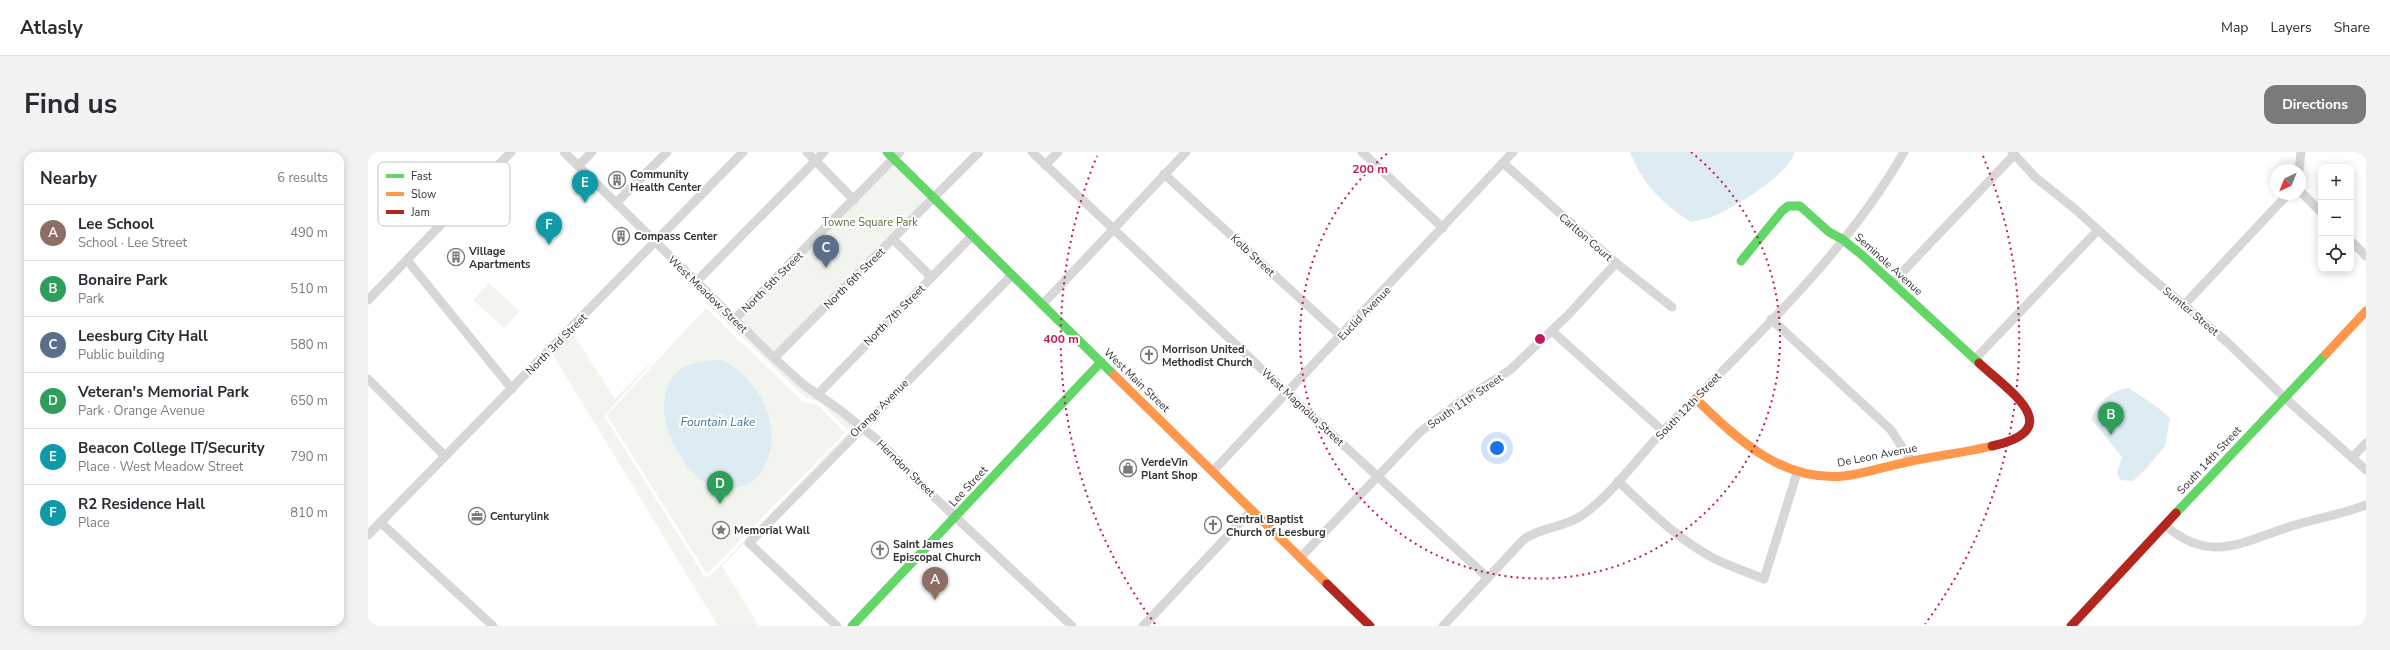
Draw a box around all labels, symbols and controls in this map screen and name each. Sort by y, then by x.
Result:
text: Atlasly [20,15,83,41]
text: Map [2221,18,2248,37]
text: Layers [2270,18,2312,37]
text: Share [2334,18,2370,37]
text: Find us [24,85,118,123]
button: Directions [2264,85,2366,124]
text: 200 m [1352,161,1388,177]
legend [378,162,510,226]
north arrow [2270,164,2306,200]
map controls [2318,164,2354,272]
button: + [2318,164,2354,200]
text: Nearby [40,167,97,190]
place label: Community Health Center [630,167,702,195]
text: 6 results [277,169,328,187]
text: Fast [411,169,432,184]
pin: E [572,170,598,203]
building icon: Community Health Center [607,170,627,190]
text: Slow [411,187,436,202]
button: − [2318,200,2354,236]
text: Jam [410,205,430,220]
street label: Carlton Court [1556,210,1616,265]
pin: F [536,212,562,245]
text: Lee School [78,214,154,234]
park label: Towne Square Park [822,215,918,230]
text: A [48,224,58,242]
text: 490 m [290,224,328,242]
building icon: Compass Center [611,226,631,246]
place label: Compass Center [634,229,718,244]
street label: Seminole Avenue [1852,230,1926,299]
street label: Kolb Street [1227,231,1278,280]
text: School · Lee Street [78,234,187,252]
pin: C [813,235,839,268]
button: locate [2318,236,2354,272]
place label: Village Apartments [468,244,530,272]
street label: North 6th Street [820,244,888,312]
building icon: Village Apartments [446,247,466,267]
street label: North 5th Street [738,248,806,316]
street label: West Meadow Street [665,253,751,336]
text: Bonaire Park [78,270,167,290]
text: B [49,280,57,298]
text: 510 m [290,280,328,298]
street label: North 7th Street [860,281,928,349]
street label: Euclid Avenue [1335,283,1394,344]
street label: Sumter Street [2160,284,2222,339]
text: Park [78,290,104,308]
street label: North 3rd Street [522,310,590,378]
text: Leesburg City Hall [78,326,208,346]
text: 400 m [1043,331,1079,347]
centre of rings [1533,332,1547,346]
text: C [49,336,57,354]
text: 580 m [290,336,328,354]
place label: Morrison United Methodist Church [1162,342,1253,370]
street label: West Main Street [1100,345,1173,416]
church icon: Morrison United Methodist Church [1139,345,1159,365]
text: Public building [78,346,165,364]
street label: West Magnolia Street [1258,365,1347,450]
street label: South 12th Street [1652,369,1724,443]
street label: South 11th Street [1425,370,1506,432]
street label: Orange Avenue [847,376,912,441]
text: Veteran's Memorial Park [78,382,249,402]
text: D [48,392,58,410]
text: 650 m [290,392,328,410]
text: Park · Orange Avenue [78,402,205,420]
pin: B [2098,402,2124,435]
water label: Fountain Lake [681,414,756,430]
street label: South 14th Street [2174,423,2245,498]
street label: Herndon Street [873,437,938,500]
text: Beacon College IT/Security [78,438,265,458]
your location [1487,438,1507,458]
street label: De Leon Avenue [1836,440,1919,471]
text: E [49,448,57,466]
text: 790 m [290,448,328,466]
place label: VerdeVin Plant Shop [1140,455,1198,483]
text: Place · West Meadow Street [78,458,243,476]
shop icon: VerdeVin Plant Shop [1118,458,1138,478]
street label: Lee Street [946,463,991,510]
pin: D [707,471,733,504]
text: R2 Residence Hall [78,494,205,514]
text: F [49,504,57,522]
text: 810 m [290,504,328,522]
office icon: Centurylink [467,506,487,526]
place label: Centurylink [490,509,550,524]
place label: Central Baptist Church of Leesburg [1226,512,1326,540]
text: Place [78,514,110,532]
church icon: Central Baptist Church of Leesburg [1203,515,1223,535]
place icon: Memorial Wall [711,520,731,540]
place label: Memorial Wall [734,523,810,538]
place label: Saint James Episcopal Church [893,537,981,565]
church icon: Saint James Episcopal Church [870,540,890,560]
pin: A [922,567,948,600]

